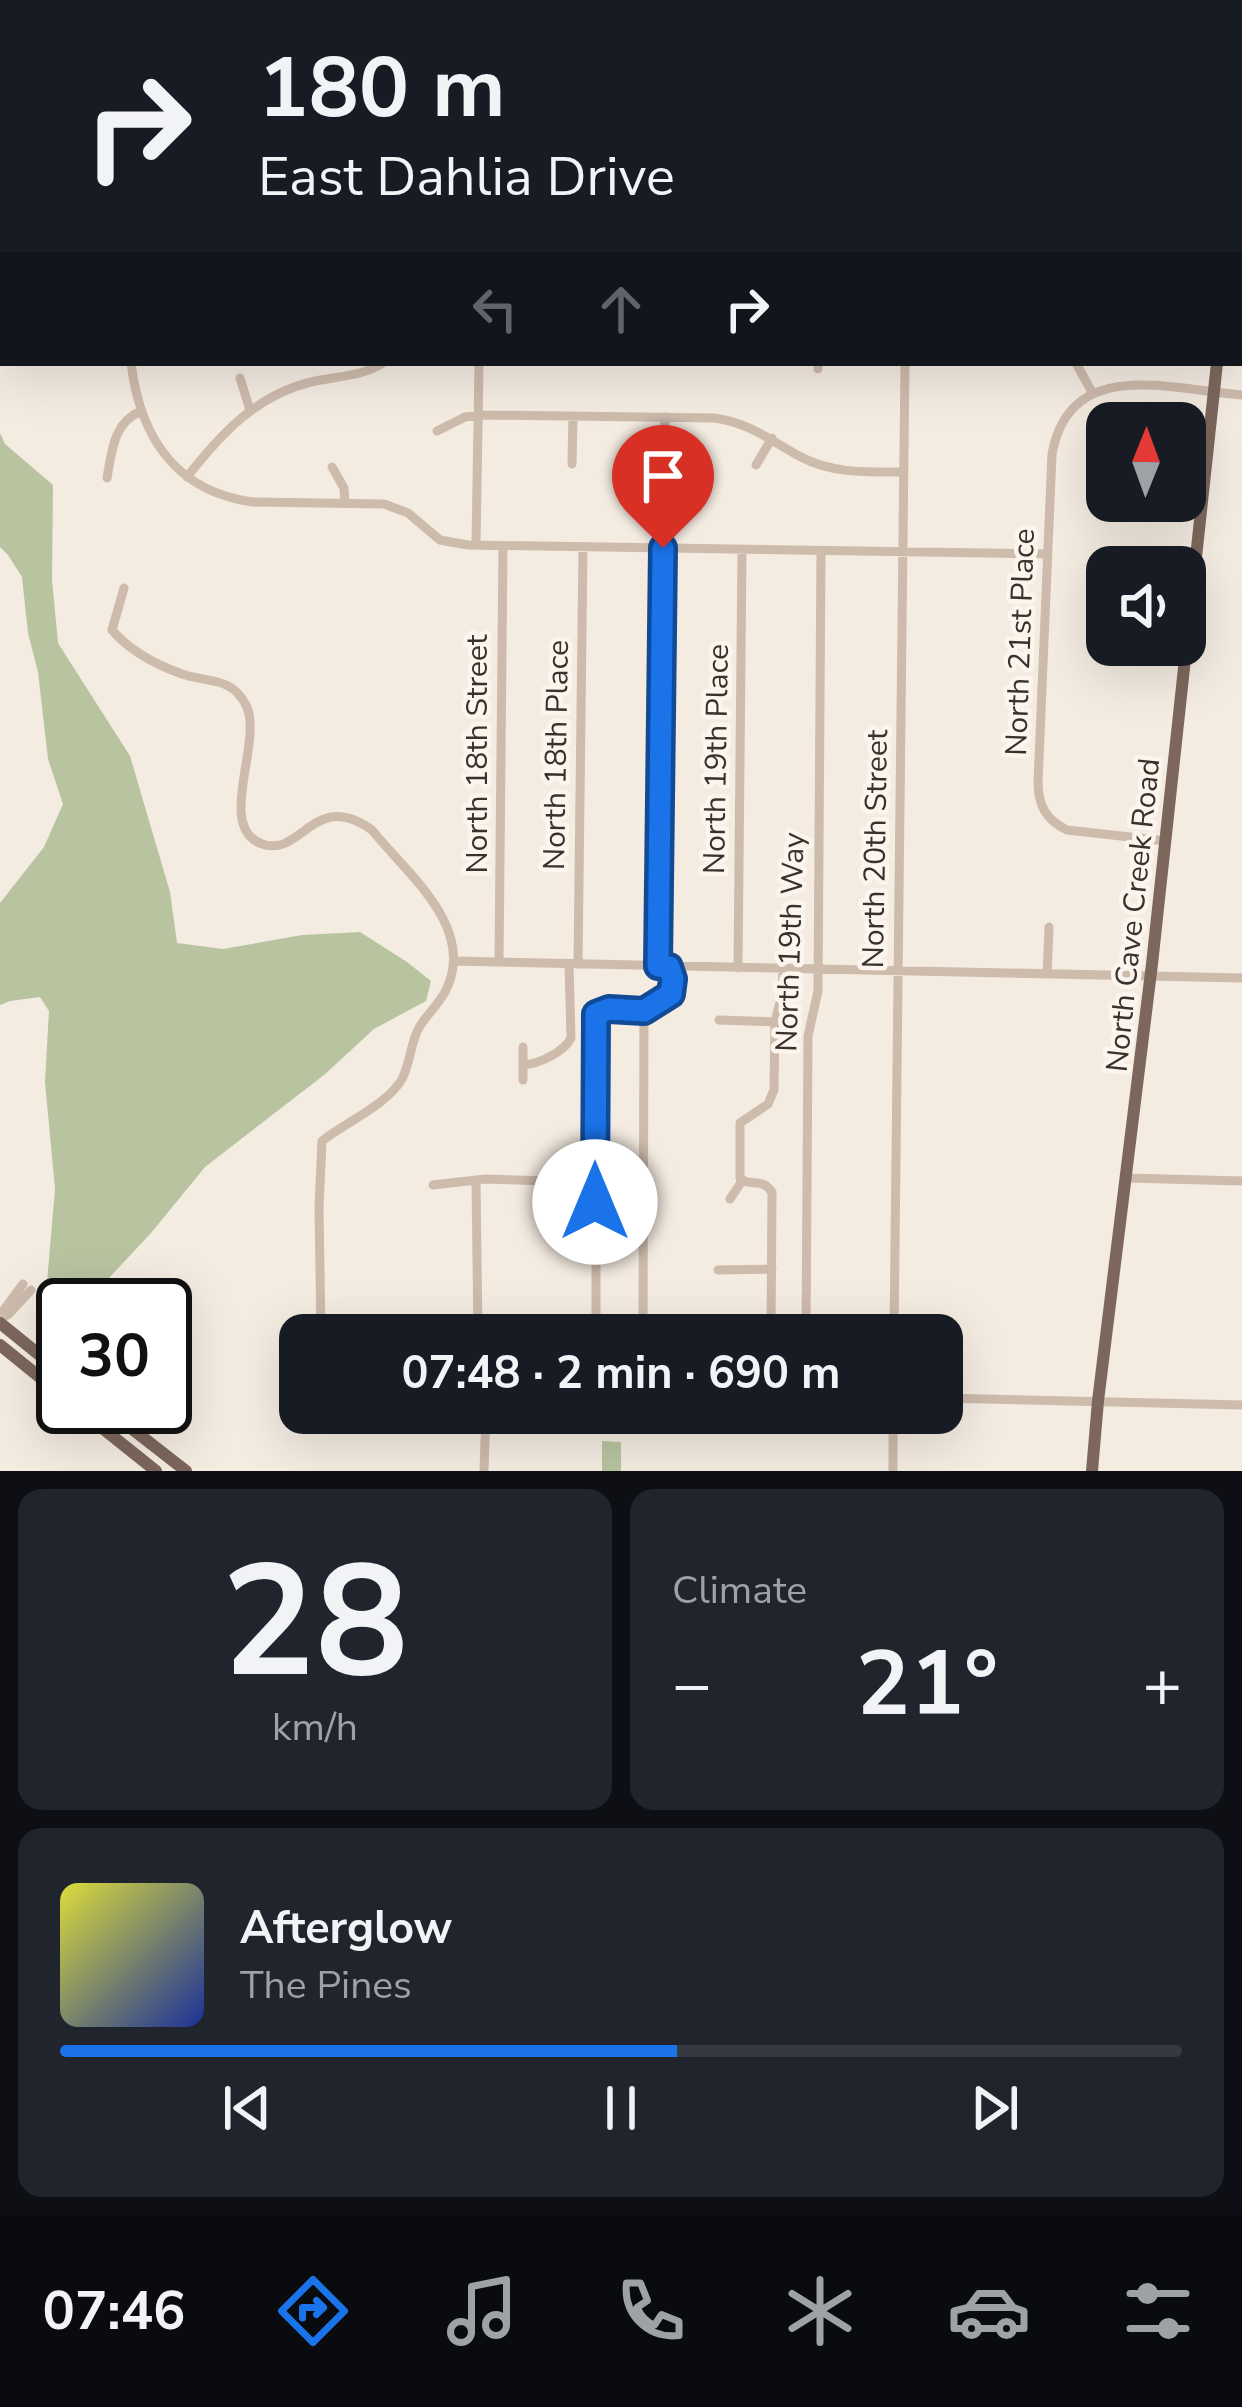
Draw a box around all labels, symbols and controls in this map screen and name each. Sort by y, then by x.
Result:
text: 180 m [258,31,506,146]
icon: right [60,48,216,204]
text: East Dahlia Drive [258,140,675,214]
icon: left [462,276,528,342]
icon: ahead [588,276,654,342]
icon: right [714,276,780,342]
north arrow [1086,402,1206,522]
map controls [1086,402,1206,666]
pin [612,425,714,548]
icon: arrive [630,443,696,509]
street label: North 21st Place [996,528,1045,756]
button: sound [1086,546,1206,666]
street label: North 18th Street [457,634,498,873]
street label: North 18th Place [534,640,579,870]
street label: North 19th Place [694,644,739,874]
street label: North 20th Street [853,729,898,969]
street label: North Cave Creek Road [1097,756,1170,1074]
street label: North 19th Way [766,831,815,1052]
position arrow [532,1139,658,1265]
speed limit sign: 30 [36,1278,192,1434]
text: 07:48 · 2 min · 690 m [401,1343,841,1404]
text: 28 [221,1516,409,1729]
text: Climate [672,1564,807,1617]
text: 21° [856,1623,998,1746]
text: − [672,1640,712,1730]
text: + [1142,1640,1182,1730]
text: km/h [272,1701,358,1754]
text: Afterglow [240,1898,452,1959]
text: The Pines [240,1959,412,2012]
icon: previous [214,2075,280,2141]
icon: pause [588,2075,654,2141]
icon: next [962,2075,1028,2141]
icon: directions [271,2269,355,2353]
icon: music [440,2269,524,2353]
icon: phone [609,2269,693,2353]
icon: climate [778,2269,862,2353]
icon: car [947,2269,1031,2353]
icon: filters [1116,2269,1200,2353]
text: 07:46 [43,2274,186,2348]

